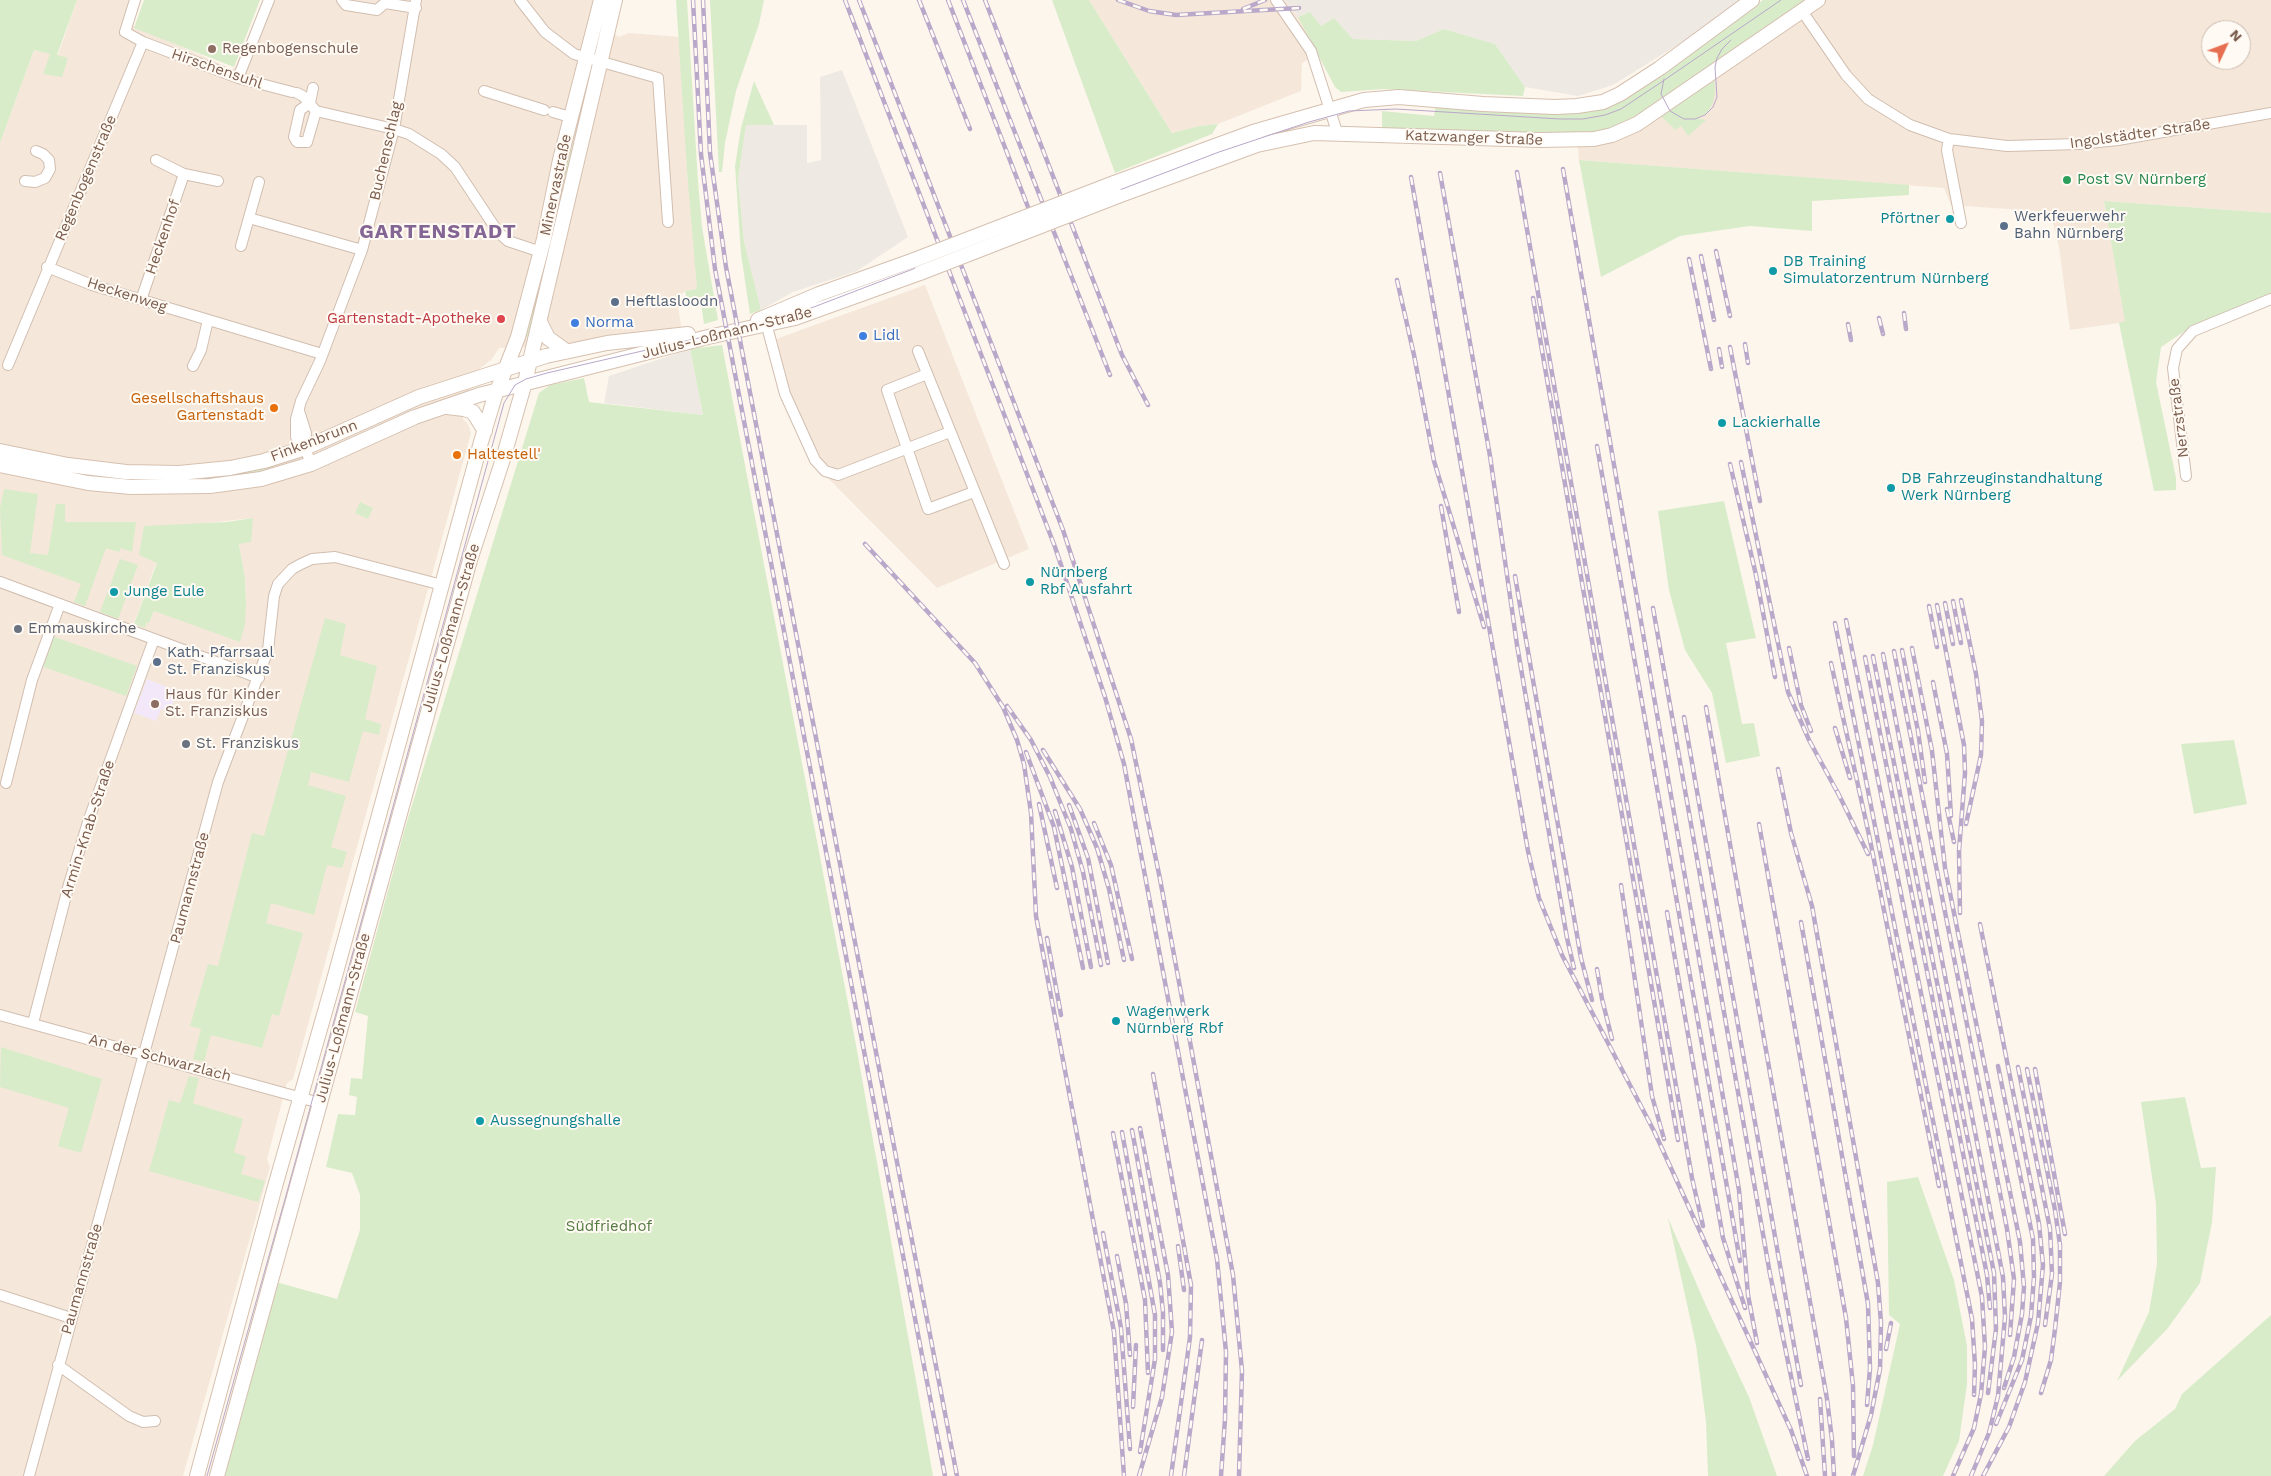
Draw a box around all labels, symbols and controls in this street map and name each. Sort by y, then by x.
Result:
north arrow [2201,20,2251,70]
text: N [2227,26,2246,45]
place label: Regenbogenschule [222,40,359,58]
marker: Regenbogenschule [206,43,218,55]
street label: Hirschensuhl [169,45,265,93]
street label: Buchenschlag [366,100,406,202]
street label: Regenbogenstraße [51,112,121,244]
street label: Ingolstädter Straße [2069,115,2211,153]
street label: Katzwanger Straße [1405,127,1543,149]
street label: Minervastraße [536,133,576,237]
place label: Post SV Nürnberg [2077,171,2206,189]
marker: Post SV Nürnberg [2061,174,2073,186]
street label: Heckenhof [142,197,184,277]
place label: Werkfeuerwehr Bahn Nürnberg [2014,208,2126,243]
place label: Pförtner [1880,210,1940,228]
marker: Pförtner [1944,213,1956,225]
district label: GARTENSTADT [358,220,518,244]
marker: Werkfeuerwehr Bahn Nürnberg [1998,220,2010,232]
place label: DB Training Simulatorzentrum Nürnberg [1783,253,1988,288]
marker: DB Training Simulatorzentrum Nürnberg [1767,265,1779,277]
street label: Heckenweg [85,274,169,316]
place label: Heftlasloodn [625,293,718,311]
marker: Heftlasloodn [609,296,621,308]
street label: Julius-Loßmann-Straße [640,303,814,363]
place label: Gartenstadt-Apotheke [327,310,491,328]
marker: Gartenstadt-Apotheke [495,313,507,325]
place label: Norma [585,314,634,332]
marker: Norma [569,317,581,329]
place label: Lidl [873,327,900,345]
marker: Lidl [857,330,869,342]
street label: Nerzstraße [2165,377,2193,459]
place label: Gesellschaftshaus Gartenstadt [130,390,264,425]
marker: Gesellschaftshaus Gartenstadt [268,402,280,414]
place label: Lackierhalle [1732,414,1821,432]
street label: Finkenbrunn [268,416,360,466]
marker: Lackierhalle [1716,417,1728,429]
place label: Haltestell' [467,446,541,464]
marker: Haltestell' [451,449,463,461]
place label: DB Fahrzeuginstandhaltung Werk Nürnberg [1901,470,2102,505]
marker: DB Fahrzeuginstandhaltung Werk Nürnberg [1885,482,1897,494]
street label: Julius-Loßmann-Straße [418,541,484,715]
place label: Nürnberg Rbf Ausfahrt [1040,564,1132,599]
marker: Nürnberg Rbf Ausfahrt [1024,576,1036,588]
place label: Junge Eule [124,583,204,601]
marker: Junge Eule [108,586,120,598]
place label: Emmauskirche [28,620,137,638]
marker: Emmauskirche [12,623,24,635]
place label: Kath. Pfarrsaal St. Franziskus [167,644,274,679]
marker: Kath. Pfarrsaal St. Franziskus [151,656,163,668]
place label: Haus für Kinder St. Franziskus [165,686,280,721]
marker: Haus für Kinder St. Franziskus [149,698,161,710]
place label: St. Franziskus [196,735,299,753]
marker: St. Franziskus [180,738,192,750]
street label: Armin-Knab-Straße [57,758,119,900]
street label: Paumannstraße [166,830,214,946]
street label: Julius-Loßmann-Straße [312,931,374,1105]
place label: Wagenwerk Nürnberg Rbf [1126,1003,1224,1038]
marker: Wagenwerk Nürnberg Rbf [1110,1015,1122,1027]
street label: An der Schwarzlach [87,1030,233,1086]
place label: Aussegnungshalle [490,1112,621,1130]
marker: Aussegnungshalle [474,1115,486,1127]
park label: Südfriedhof [566,1218,652,1236]
street label: Paumannstraße [58,1221,106,1337]

